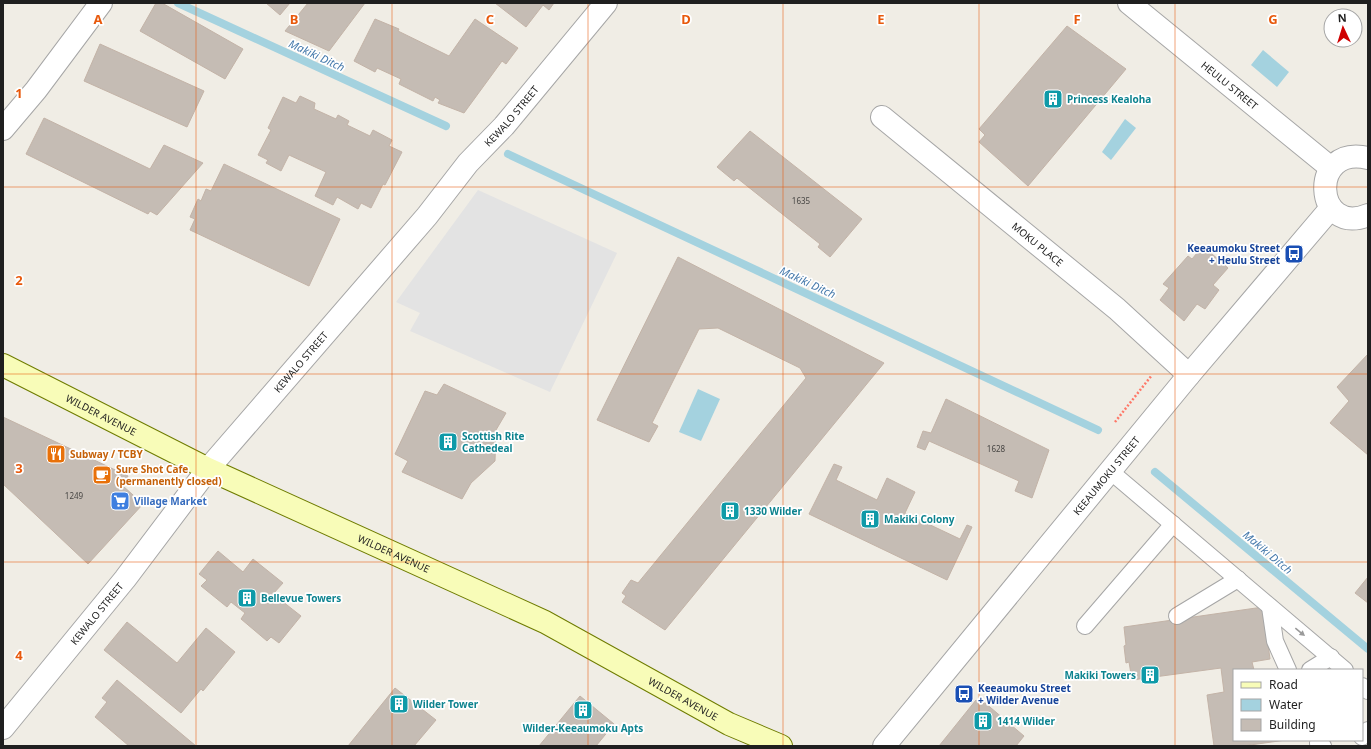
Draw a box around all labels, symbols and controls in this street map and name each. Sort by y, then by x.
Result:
north arrow [1323,8,1363,48]
text: A [94,10,103,28]
text: B [290,10,298,28]
text: C [486,10,494,28]
text: D [681,10,691,28]
text: E [877,10,885,28]
text: F [1073,10,1081,28]
text: G [1268,10,1278,28]
text: N [1337,10,1347,25]
water label: Makiki Ditch [287,36,347,74]
street label: HEULU STREET [1198,58,1261,113]
street label: KEWALO STREET [481,82,542,149]
text: 1 [15,84,23,102]
building icon: Princess Kealoha [1042,88,1064,110]
place label: Princess Kealoha [1067,92,1151,106]
house number: 1635 [792,195,811,206]
street label: MOKU PLACE [1009,219,1066,269]
place label: Keeaumoku Street + Heulu Street [1187,241,1281,267]
bus stop icon: Keeaumoku Street + Heulu Street [1283,243,1305,265]
water label: Makiki Ditch [778,263,838,301]
text: 2 [15,271,23,289]
street label: KEWALO STREET [270,328,331,395]
street label: WILDER AVENUE [63,391,139,439]
place label: Scottish Rite Cathedeal [462,429,525,455]
building icon: Scottish Rite Cathedeal [437,431,459,453]
street label: KEEAUMOKU STREET [1070,433,1143,518]
restaurant icon: Subway / TCBY [45,443,67,465]
house number: 1628 [987,443,1006,454]
place label: Subway / TCBY [70,447,143,461]
text: 3 [15,459,23,477]
place label: Sure Shot Cafe (permanently closed) [116,462,222,488]
cafe icon: Sure Shot Cafe (permanently closed) [91,464,113,486]
house number: 1249 [65,490,84,501]
supermarket icon: Village Market [109,490,131,512]
place label: Village Market [134,494,207,508]
building icon: 1330 Wilder [719,500,741,522]
place label: 1330 Wilder [744,504,802,518]
building icon: Makiki Colony [859,508,881,530]
place label: Makiki Colony [884,512,955,526]
water label: Makiki Ditch [1240,527,1296,577]
street label: WILDER AVENUE [356,531,432,576]
street label: KEWALO STREET [67,579,127,648]
building icon: Bellevue Towers [236,587,258,609]
place label: Bellevue Towers [261,591,341,605]
one-way arrow [1294,627,1305,636]
text: 4 [15,646,23,664]
building icon: Makiki Towers [1139,664,1161,686]
place label: Makiki Towers [1064,668,1136,682]
legend [1233,669,1363,741]
street label: WILDER AVENUE [646,674,721,724]
text: Road [1269,676,1298,693]
place label: Keeaumoku Street + Wilder Avenue [978,681,1071,707]
bus stop icon: Keeaumoku Street + Wilder Avenue [953,683,975,705]
building icon: Wilder Tower [388,693,410,715]
text: Water [1269,696,1303,713]
place label: Wilder Tower [413,697,479,711]
building icon: Wilder-Keeaumoku Apts [572,699,594,721]
building icon: 1414 Wilder [972,710,994,732]
place label: 1414 Wilder [997,714,1055,728]
text: Building [1269,716,1316,733]
place label: Wilder-Keeaumoku Apts [523,721,643,735]

